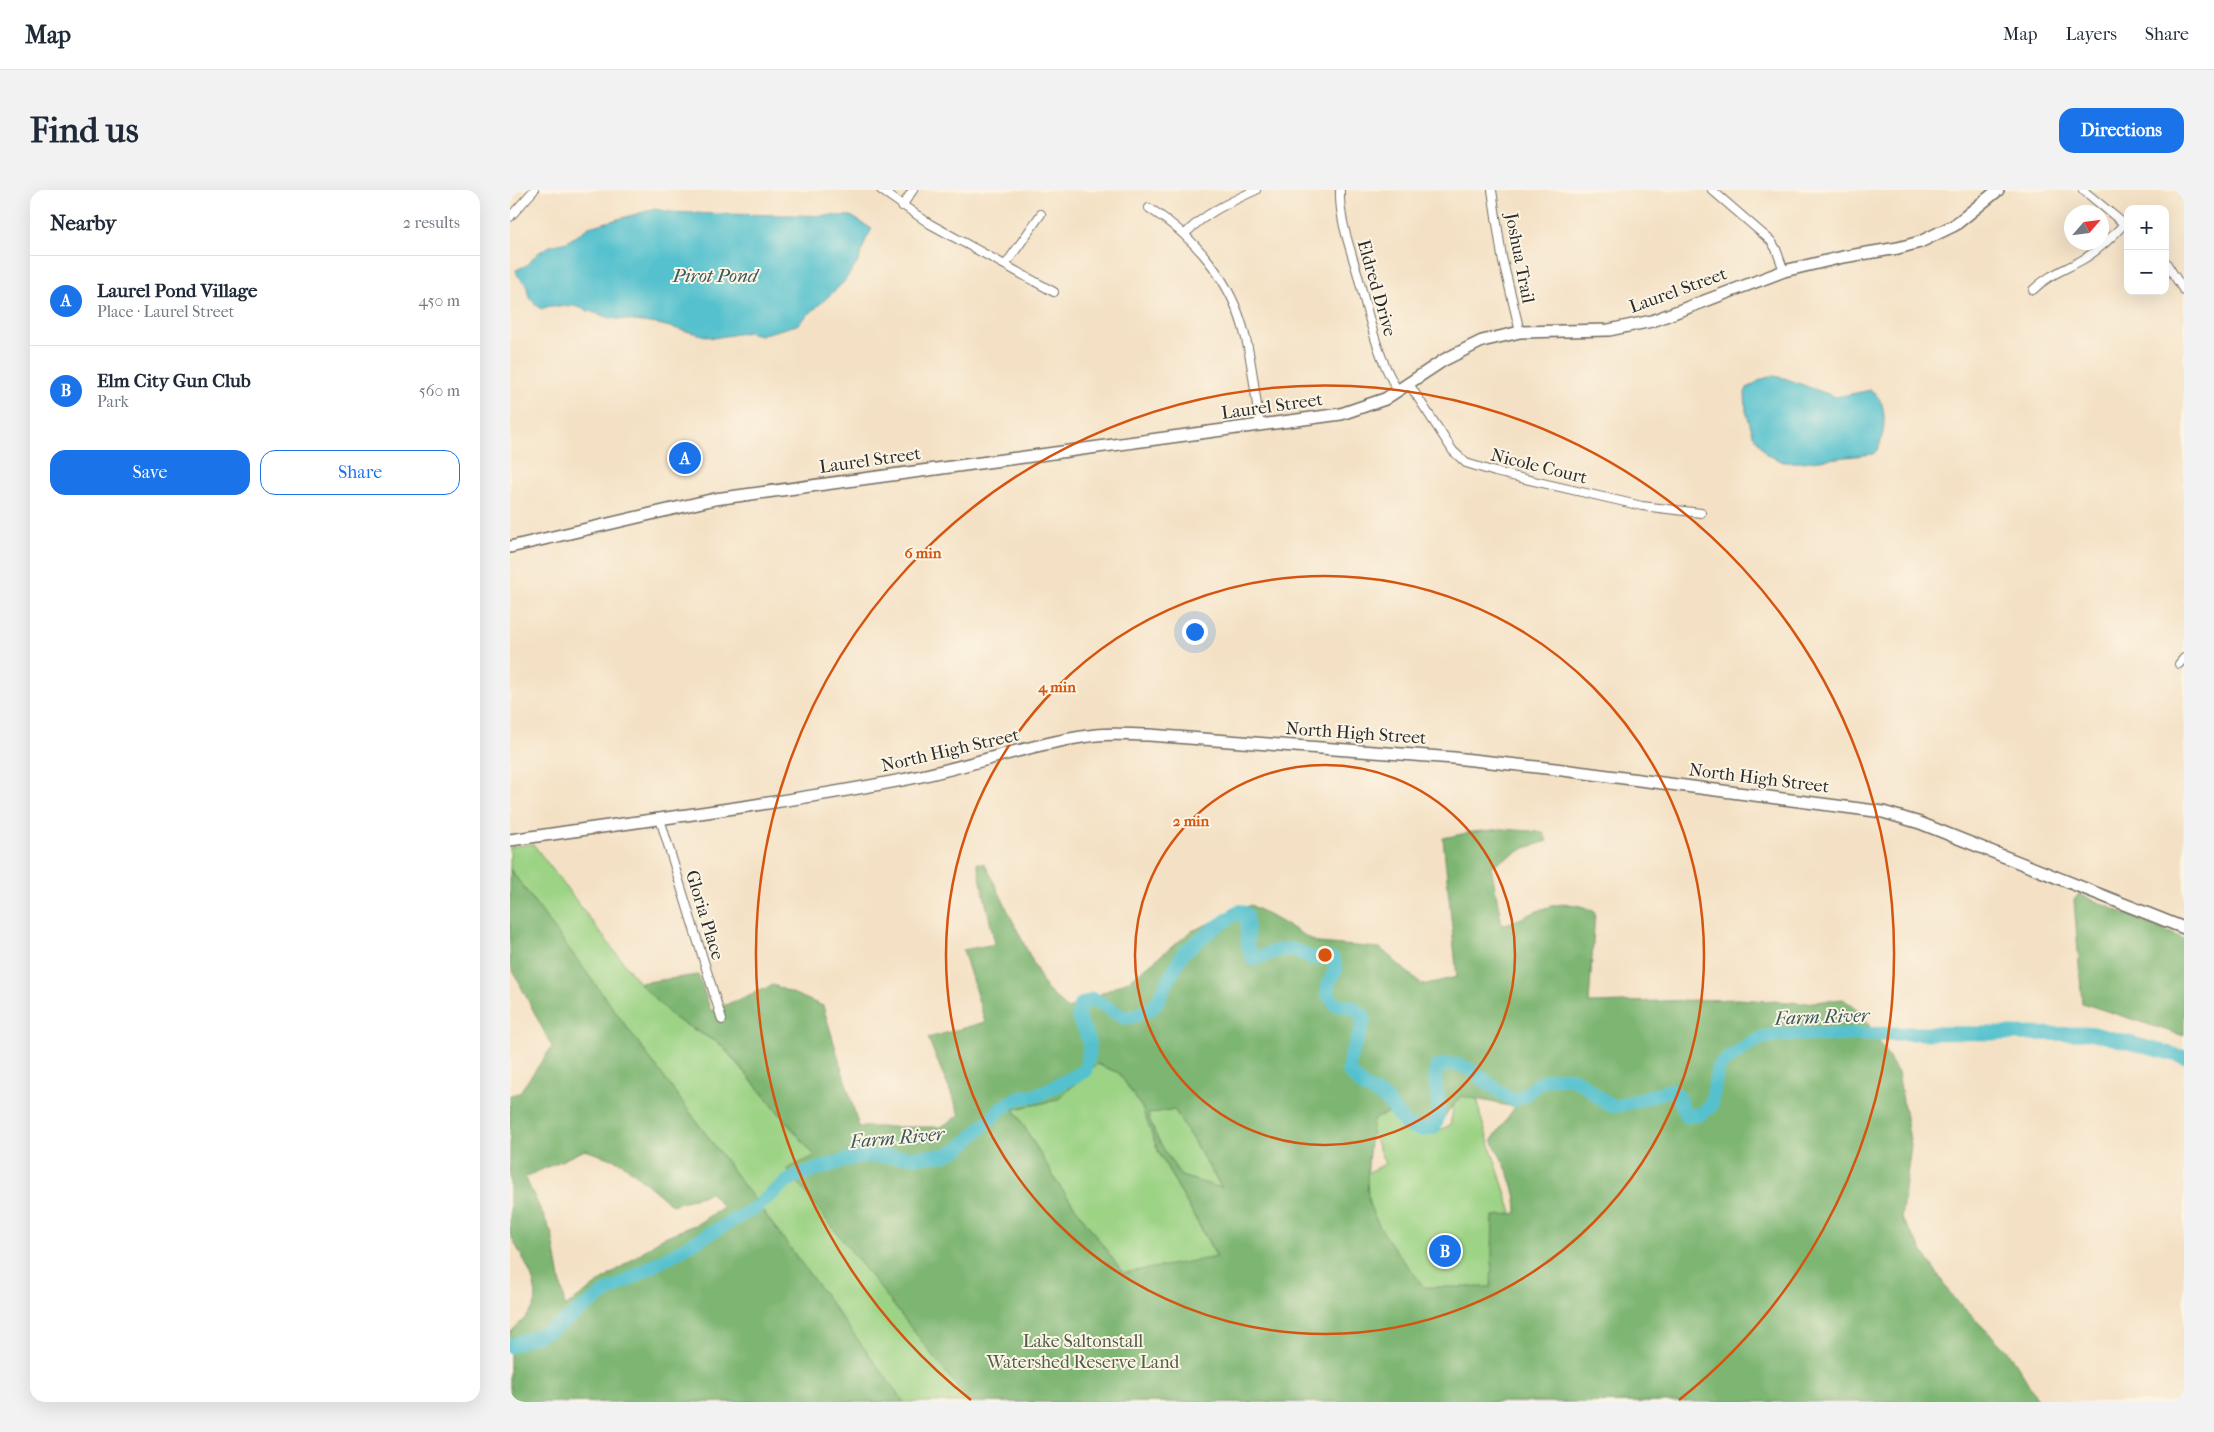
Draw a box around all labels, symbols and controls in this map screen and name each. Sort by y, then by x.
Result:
text: Map [25,21,71,49]
text: Map [2003,24,2037,45]
text: Layers [2065,24,2117,45]
text: Share [2145,24,2189,45]
button: Directions [2059,108,2184,153]
text: Find us [30,110,139,151]
north arrow [2064,205,2109,250]
map controls [2124,205,2169,295]
button: + [2124,205,2169,250]
street label: Joshua Trail [1500,209,1539,305]
text: Nearby [50,211,116,235]
text: 2 results [403,213,460,232]
street label: Eldred Drive [1353,237,1400,339]
button: − [2124,250,2169,295]
street label: Laurel Street [1627,263,1730,318]
water label: Pirot Pond [672,265,760,287]
text: Laurel Pond Village [97,280,257,302]
text: A [61,291,71,310]
text: 450 m [419,291,460,310]
text: Place · Laurel Street [97,302,234,321]
text: Elm City Gun Club [97,370,251,392]
text: B [61,381,71,400]
text: 560 m [419,381,460,400]
street label: Laurel Street [1220,389,1325,424]
text: Park [97,392,129,411]
pin: A [669,439,701,477]
street label: Laurel Street [818,443,923,478]
street label: Nicole Court [1488,444,1590,489]
button: Save [50,450,250,495]
button: Share [260,450,460,495]
text: 6 min [905,544,942,562]
your location [1182,619,1208,645]
text: 4 min [1037,678,1076,696]
street label: North High Street [1285,718,1428,749]
street label: North High Street [879,724,1022,777]
street label: North High Street [1688,759,1831,798]
text: 2 min [1173,812,1210,830]
street label: Gloria Place [681,868,728,963]
centre of rings [1316,946,1334,964]
water label: Farm River [1773,1004,1871,1030]
water label: Farm River [848,1123,947,1153]
pin: B [1429,1232,1461,1270]
park label: Lake Saltonstall Watershed Reserve Land [986,1331,1180,1373]

